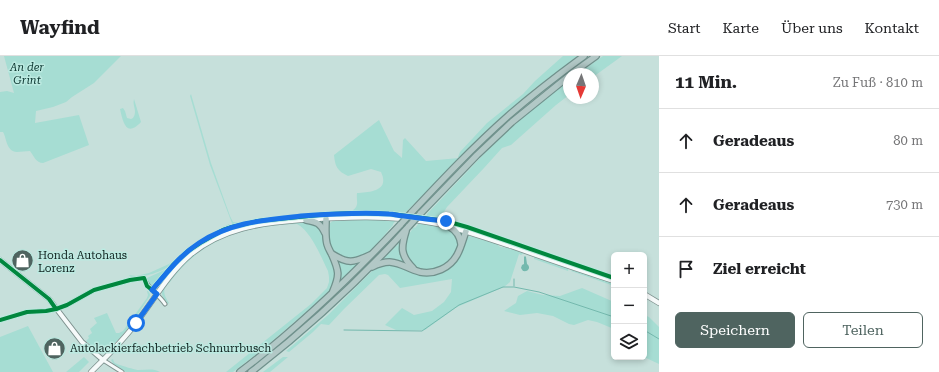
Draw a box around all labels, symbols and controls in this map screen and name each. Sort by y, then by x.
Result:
text: Wayfind [20,16,100,39]
text: Start [668,20,701,36]
text: Karte [723,20,759,36]
text: Über uns [781,20,843,36]
text: Kontakt [865,20,919,36]
park label: An der Grint [9,61,44,87]
north arrow [563,68,599,104]
text: 11 Min. [675,72,737,92]
text: Zu Fuß · 810 m [833,75,923,90]
icon: ahead [675,130,697,152]
text: Geradeaus [713,132,794,150]
text: 80 m [893,133,923,148]
icon: ahead [675,194,697,216]
text: Geradeaus [713,196,794,214]
text: 730 m [886,197,923,212]
route end [437,212,455,230]
shop icon: Honda Autohaus Lorenz [10,248,36,274]
place label: Honda Autohaus Lorenz [38,249,127,275]
map controls [611,252,647,360]
button: + [611,252,647,288]
icon: arrive [675,258,697,280]
text: Ziel erreicht [713,260,806,278]
button: − [611,288,647,324]
button: Speichern [675,312,795,348]
button: Teilen [803,312,923,348]
route start [127,314,145,332]
button: layers [611,324,647,360]
shop icon: Autolackierfachbetrieb Schnurrbusch [41,335,67,361]
place label: Autolackierfachbetrieb Schnurrbusch [70,342,271,355]

